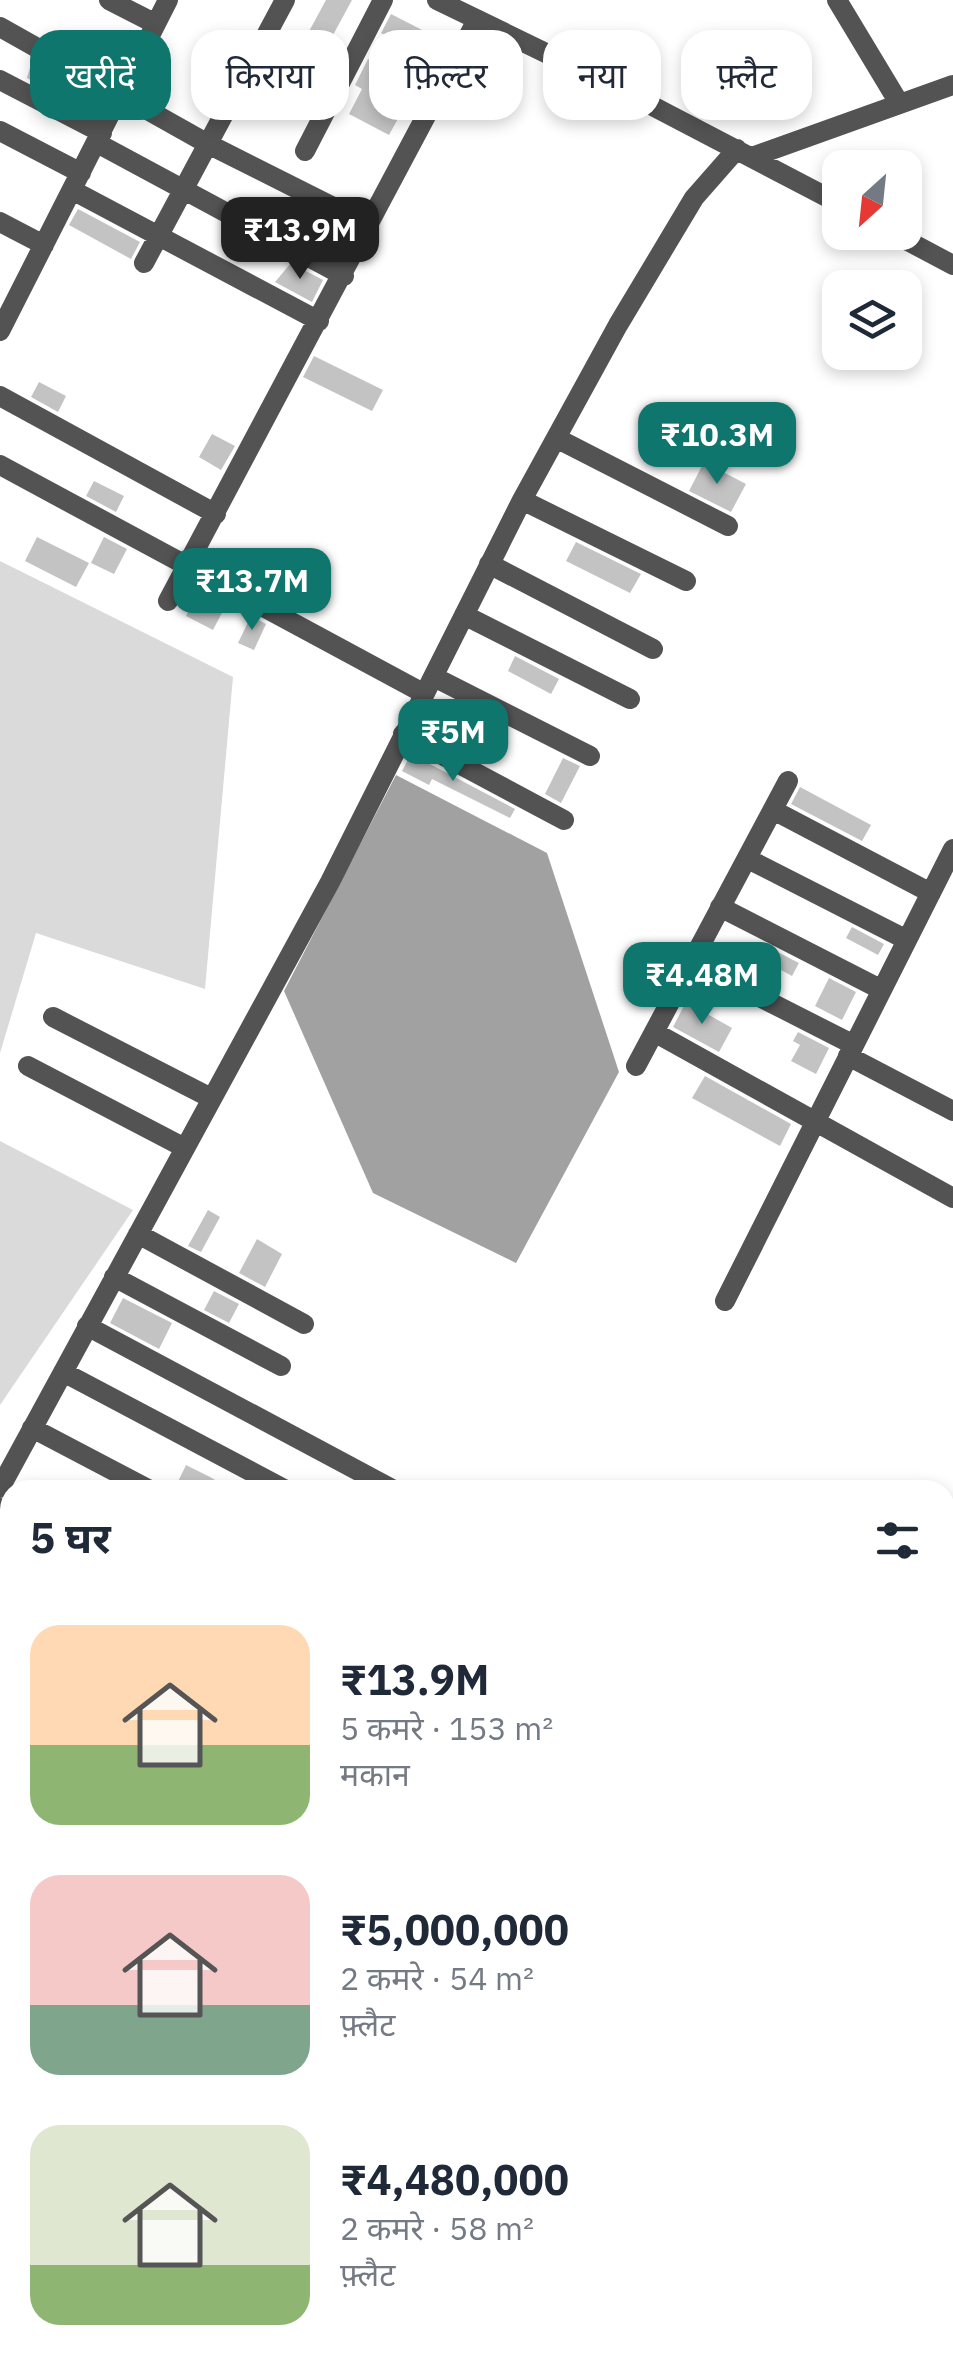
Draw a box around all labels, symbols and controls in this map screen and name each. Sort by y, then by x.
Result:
chip: खरीदें [30,30,171,120]
chip: किराया [191,30,349,120]
chip: फ़िल्टर [369,30,523,120]
chip: नया [543,30,661,120]
chip: फ़्लैट [681,30,812,120]
north arrow [822,150,922,250]
map controls [822,150,922,370]
pin: ₹13.9M [219,197,381,282]
text: ₹13.9M [243,208,357,250]
button: layers [822,270,922,370]
pin: ₹10.3M [636,402,798,487]
text: ₹10.3M [660,413,774,455]
pin: ₹13.7M [171,548,333,633]
text: ₹13.7M [195,559,309,601]
pin: ₹5M [405,699,501,784]
text: ₹5M [420,710,486,752]
pin: ₹4.48M [621,942,783,1027]
text: ₹4.48M [645,953,759,995]
text: 5 घर [30,1510,111,1565]
icon: filters [870,1513,925,1568]
text: ₹13.9M [340,1652,489,1707]
icon: home [110,1665,230,1785]
text: 5 कमरे · 153 m² [340,1707,553,1749]
text: मकान [340,1753,410,1795]
text: ₹5,000,000 [340,1902,569,1957]
icon: home [110,1915,230,2035]
text: 2 कमरे · 54 m² [340,1957,534,1999]
text: फ़्लैट [340,2003,395,2045]
text: ₹4,480,000 [340,2152,569,2207]
icon: home [110,2165,230,2285]
text: 2 कमरे · 58 m² [340,2207,534,2249]
text: फ़्लैट [340,2253,395,2295]

